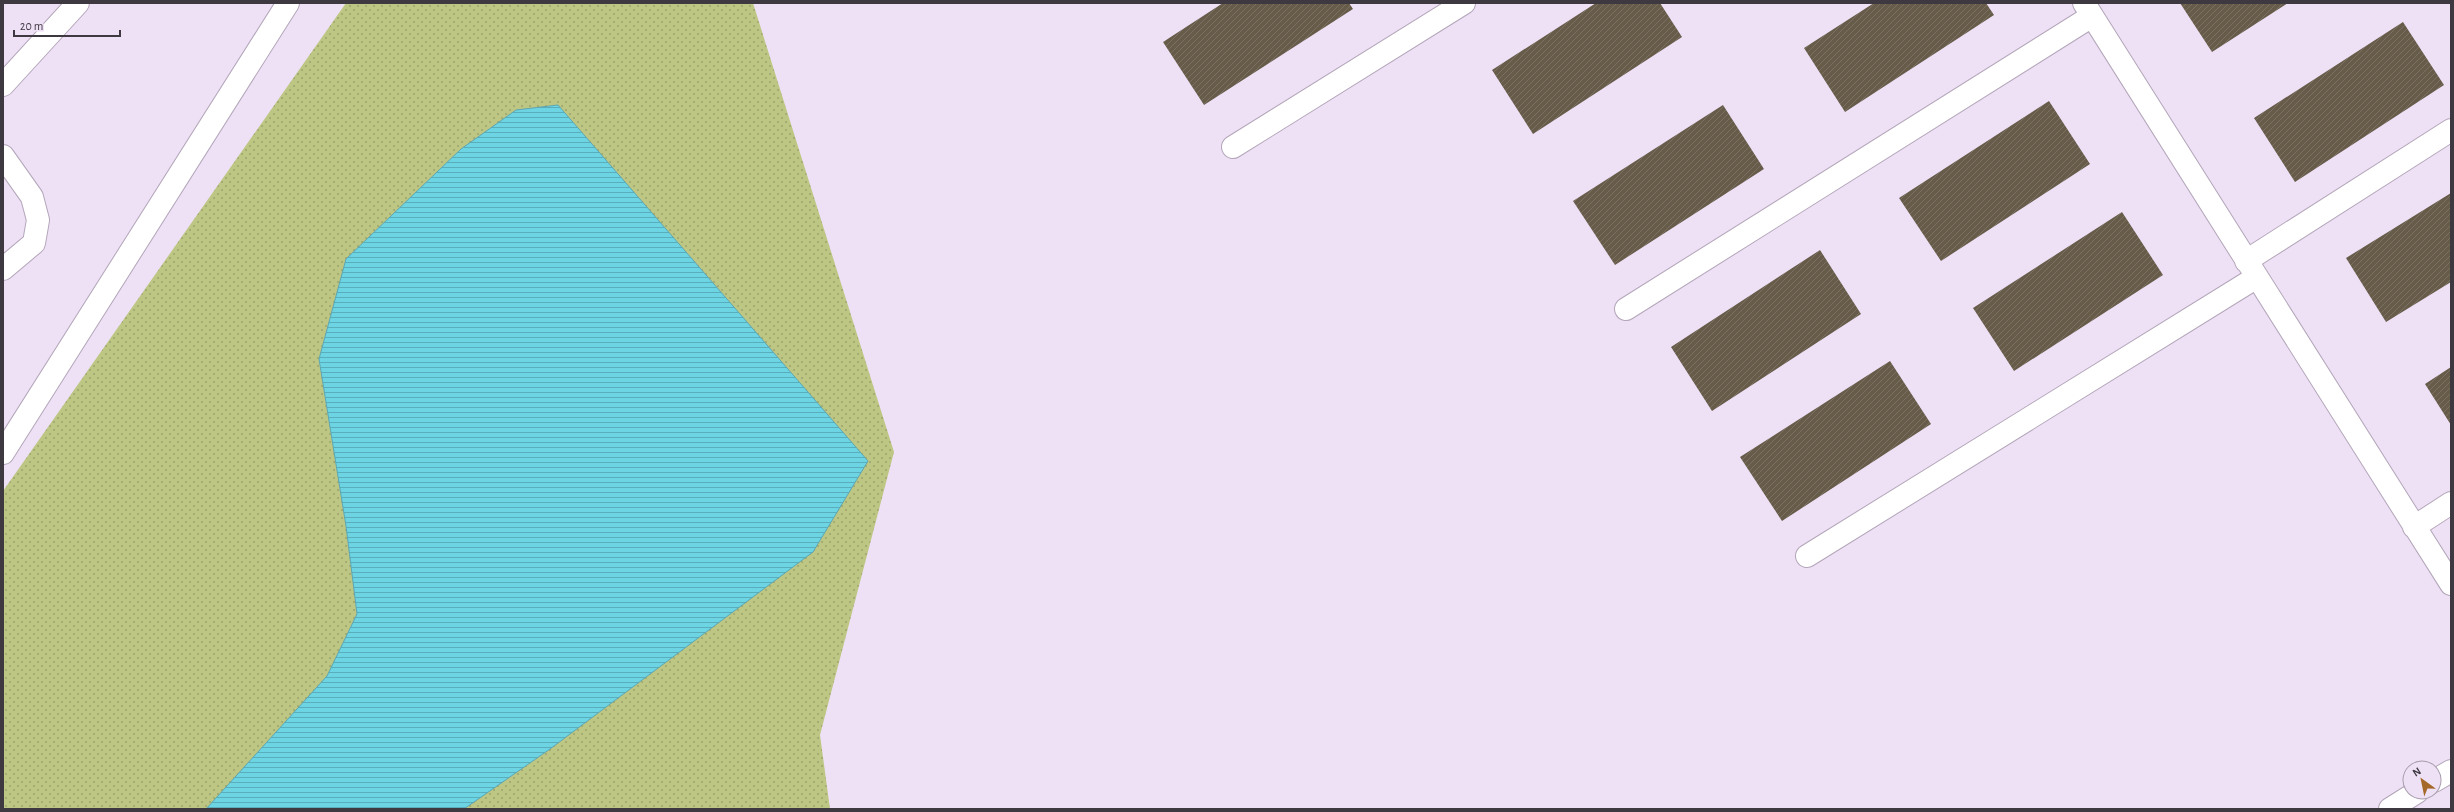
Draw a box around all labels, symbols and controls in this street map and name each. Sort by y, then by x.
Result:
scale bar [14,12,120,38]
text: 20 m [20,20,43,32]
north arrow [2402,760,2442,800]
text: N [2411,765,2423,779]

